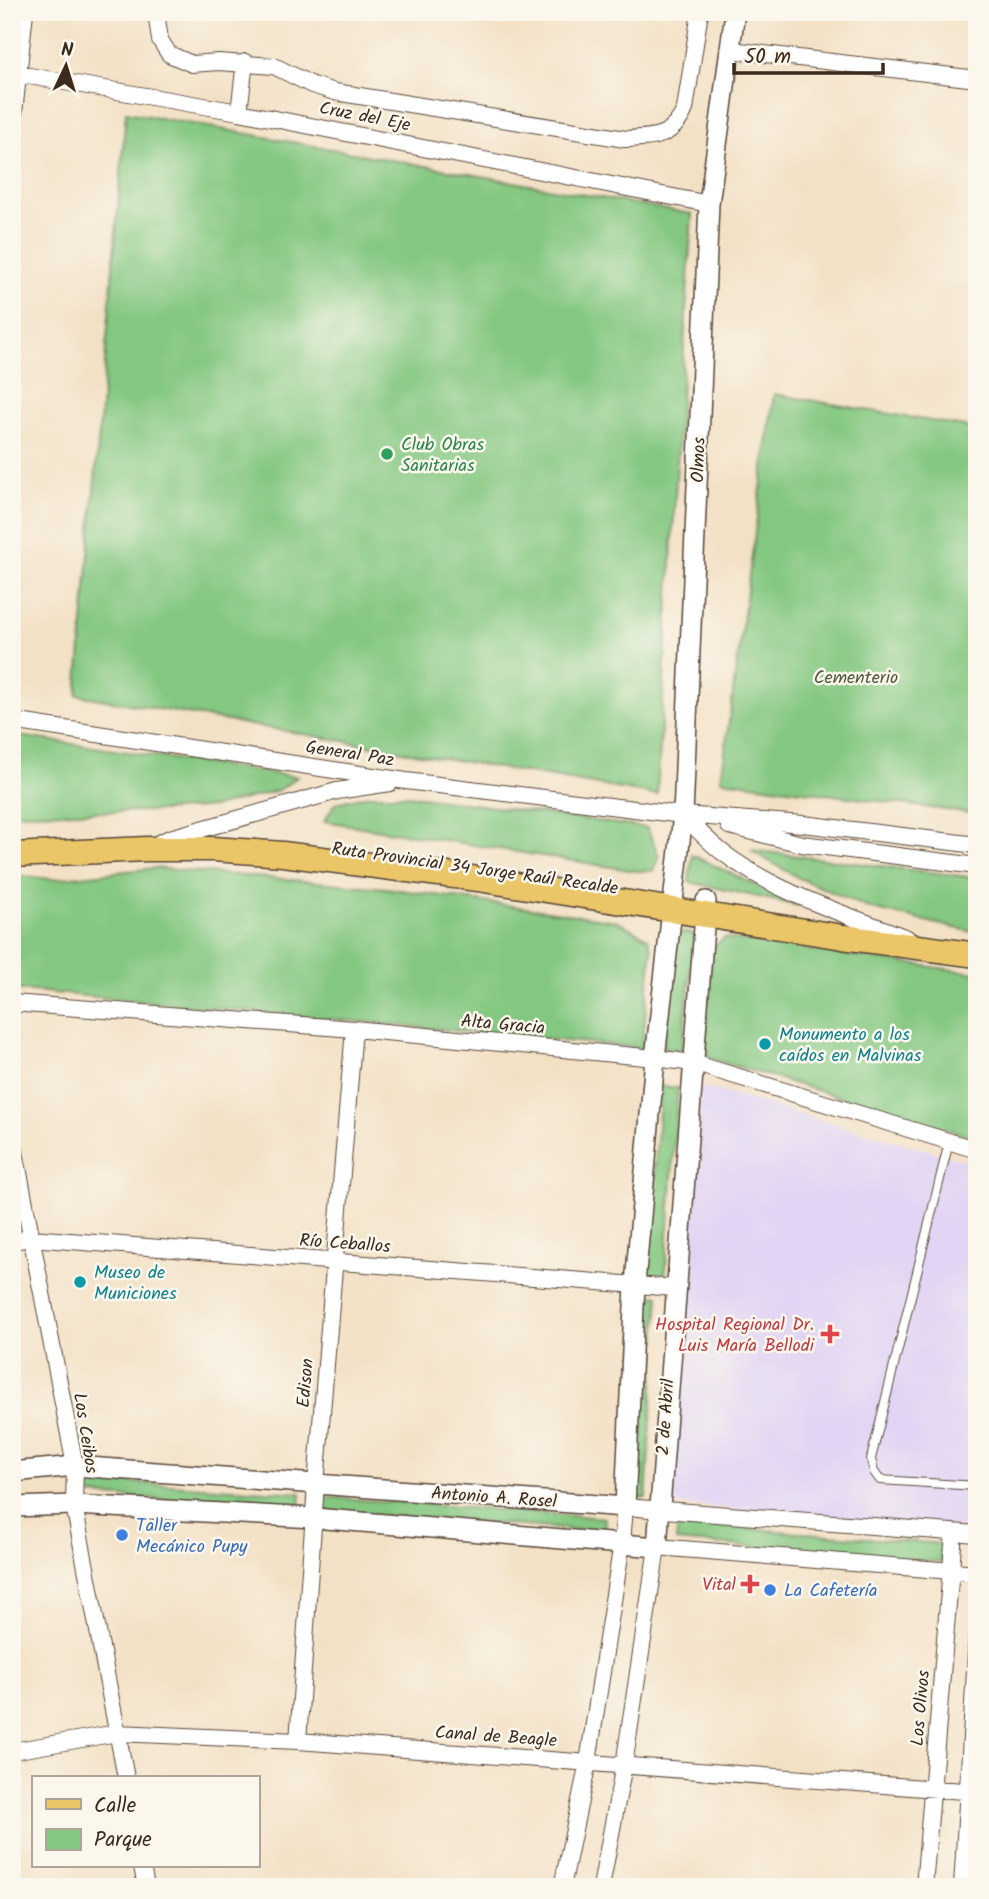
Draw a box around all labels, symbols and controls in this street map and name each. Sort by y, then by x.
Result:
north arrow [32,32,102,102]
scale bar [734,32,882,76]
text: N [60,36,74,66]
text: 50 m [744,41,791,74]
street label: Cruz del Eje [317,94,413,141]
place label: Club Obras Sanitarias [401,431,484,481]
street label: Olmos [684,436,715,483]
marker: Club Obras Sanitarias [379,446,395,462]
park label: Cementerio [814,664,898,693]
street label: General Paz [304,733,396,776]
street label: Ruta Provincial 34 Jorge Raúl Recalde [330,835,620,904]
street label: Alta Gracia [460,1007,546,1044]
place label: Monumento a los caídos en Malvinas [779,1021,922,1071]
marker: Monumento a los caídos en Malvinas [757,1036,773,1052]
street label: Río Ceballos [298,1227,392,1262]
place label: Museo de Municiones [94,1259,177,1309]
marker: Museo de Municiones [72,1274,88,1290]
place label: Hospital Regional Dr. Luis María Bellodi [655,1311,815,1361]
marker: Hospital Regional Dr. Luis María Bellodi [820,1324,840,1344]
street label: Edison [290,1357,323,1409]
street label: 2 de Abril [649,1377,684,1457]
street label: Los Ceibos [64,1391,105,1476]
street label: Antonio A. Rosel [430,1480,558,1517]
place label: Taller Mecánico Pupy [136,1512,248,1562]
marker: Taller Mecánico Pupy [114,1527,130,1543]
place label: Vital [702,1571,737,1600]
marker: Vital [742,1576,758,1592]
place label: La Cafetería [784,1577,877,1606]
marker: La Cafetería [762,1582,778,1598]
street label: Los Olivos [904,1669,939,1747]
street label: Canal de Beagle [434,1719,558,1756]
legend [32,1776,259,1868]
text: Calle [94,1790,137,1823]
text: Parque [94,1824,152,1857]

